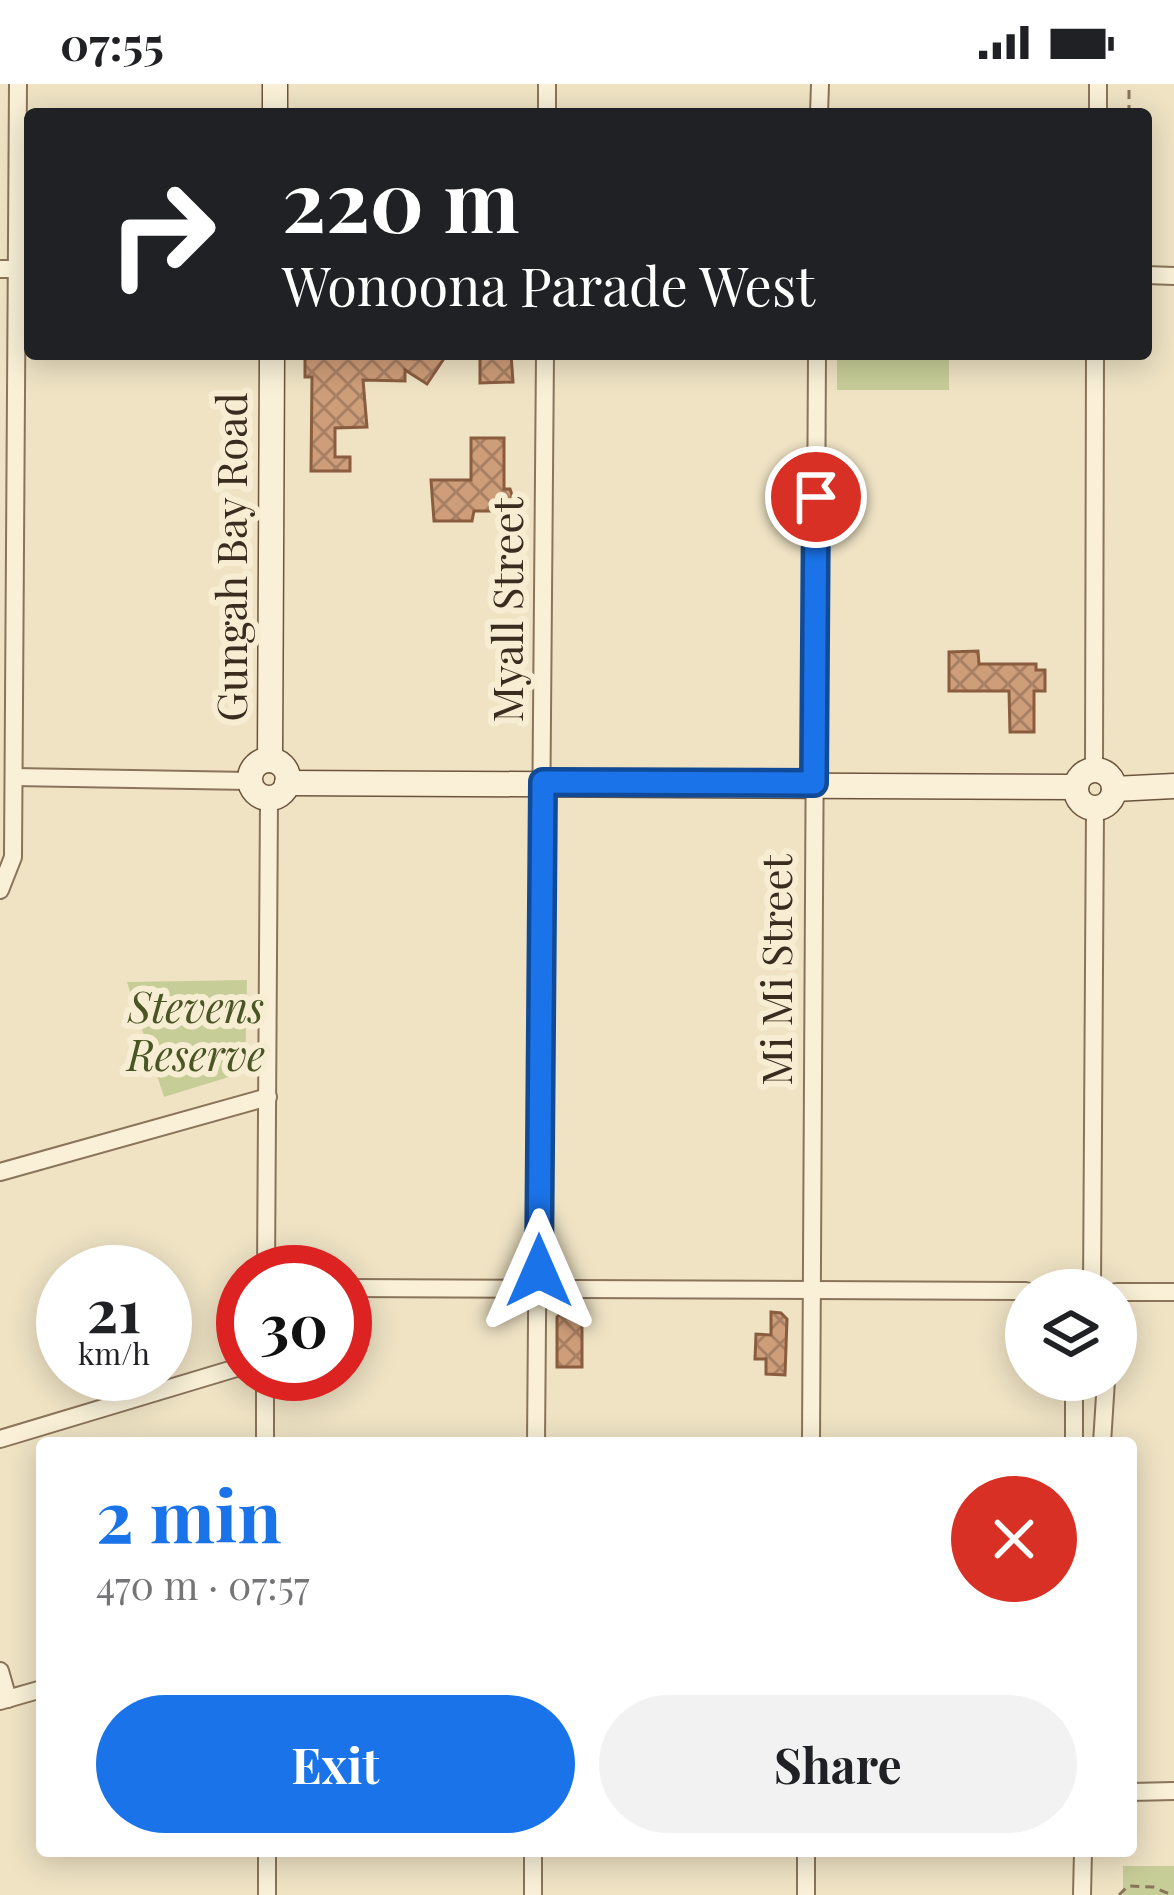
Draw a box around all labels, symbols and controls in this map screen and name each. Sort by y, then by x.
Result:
text: 07:55 [60,12,164,72]
text: 220 m [282,142,520,254]
icon: right [84,156,240,312]
text: Wonoona Parade West [282,249,815,321]
street label: Gungah Bay Road [202,392,258,722]
pin [765,446,867,548]
icon: arrive [783,464,849,530]
street label: Myall Street [478,496,534,723]
street label: Mi Mi Street [747,853,803,1086]
park label: Stevens Reserve [125,978,265,1082]
position arrow [476,1208,602,1334]
speed limit sign: 30 [216,1245,372,1401]
text: 21 [87,1268,141,1348]
map controls [1005,1269,1137,1401]
button: layers [1005,1269,1137,1401]
text: km/h [78,1333,150,1373]
text: 2 min [96,1465,282,1561]
button: close [951,1476,1077,1602]
text: 470 m · 07:57 [96,1558,310,1610]
button: Exit [96,1695,575,1833]
button: Share [599,1695,1077,1833]

